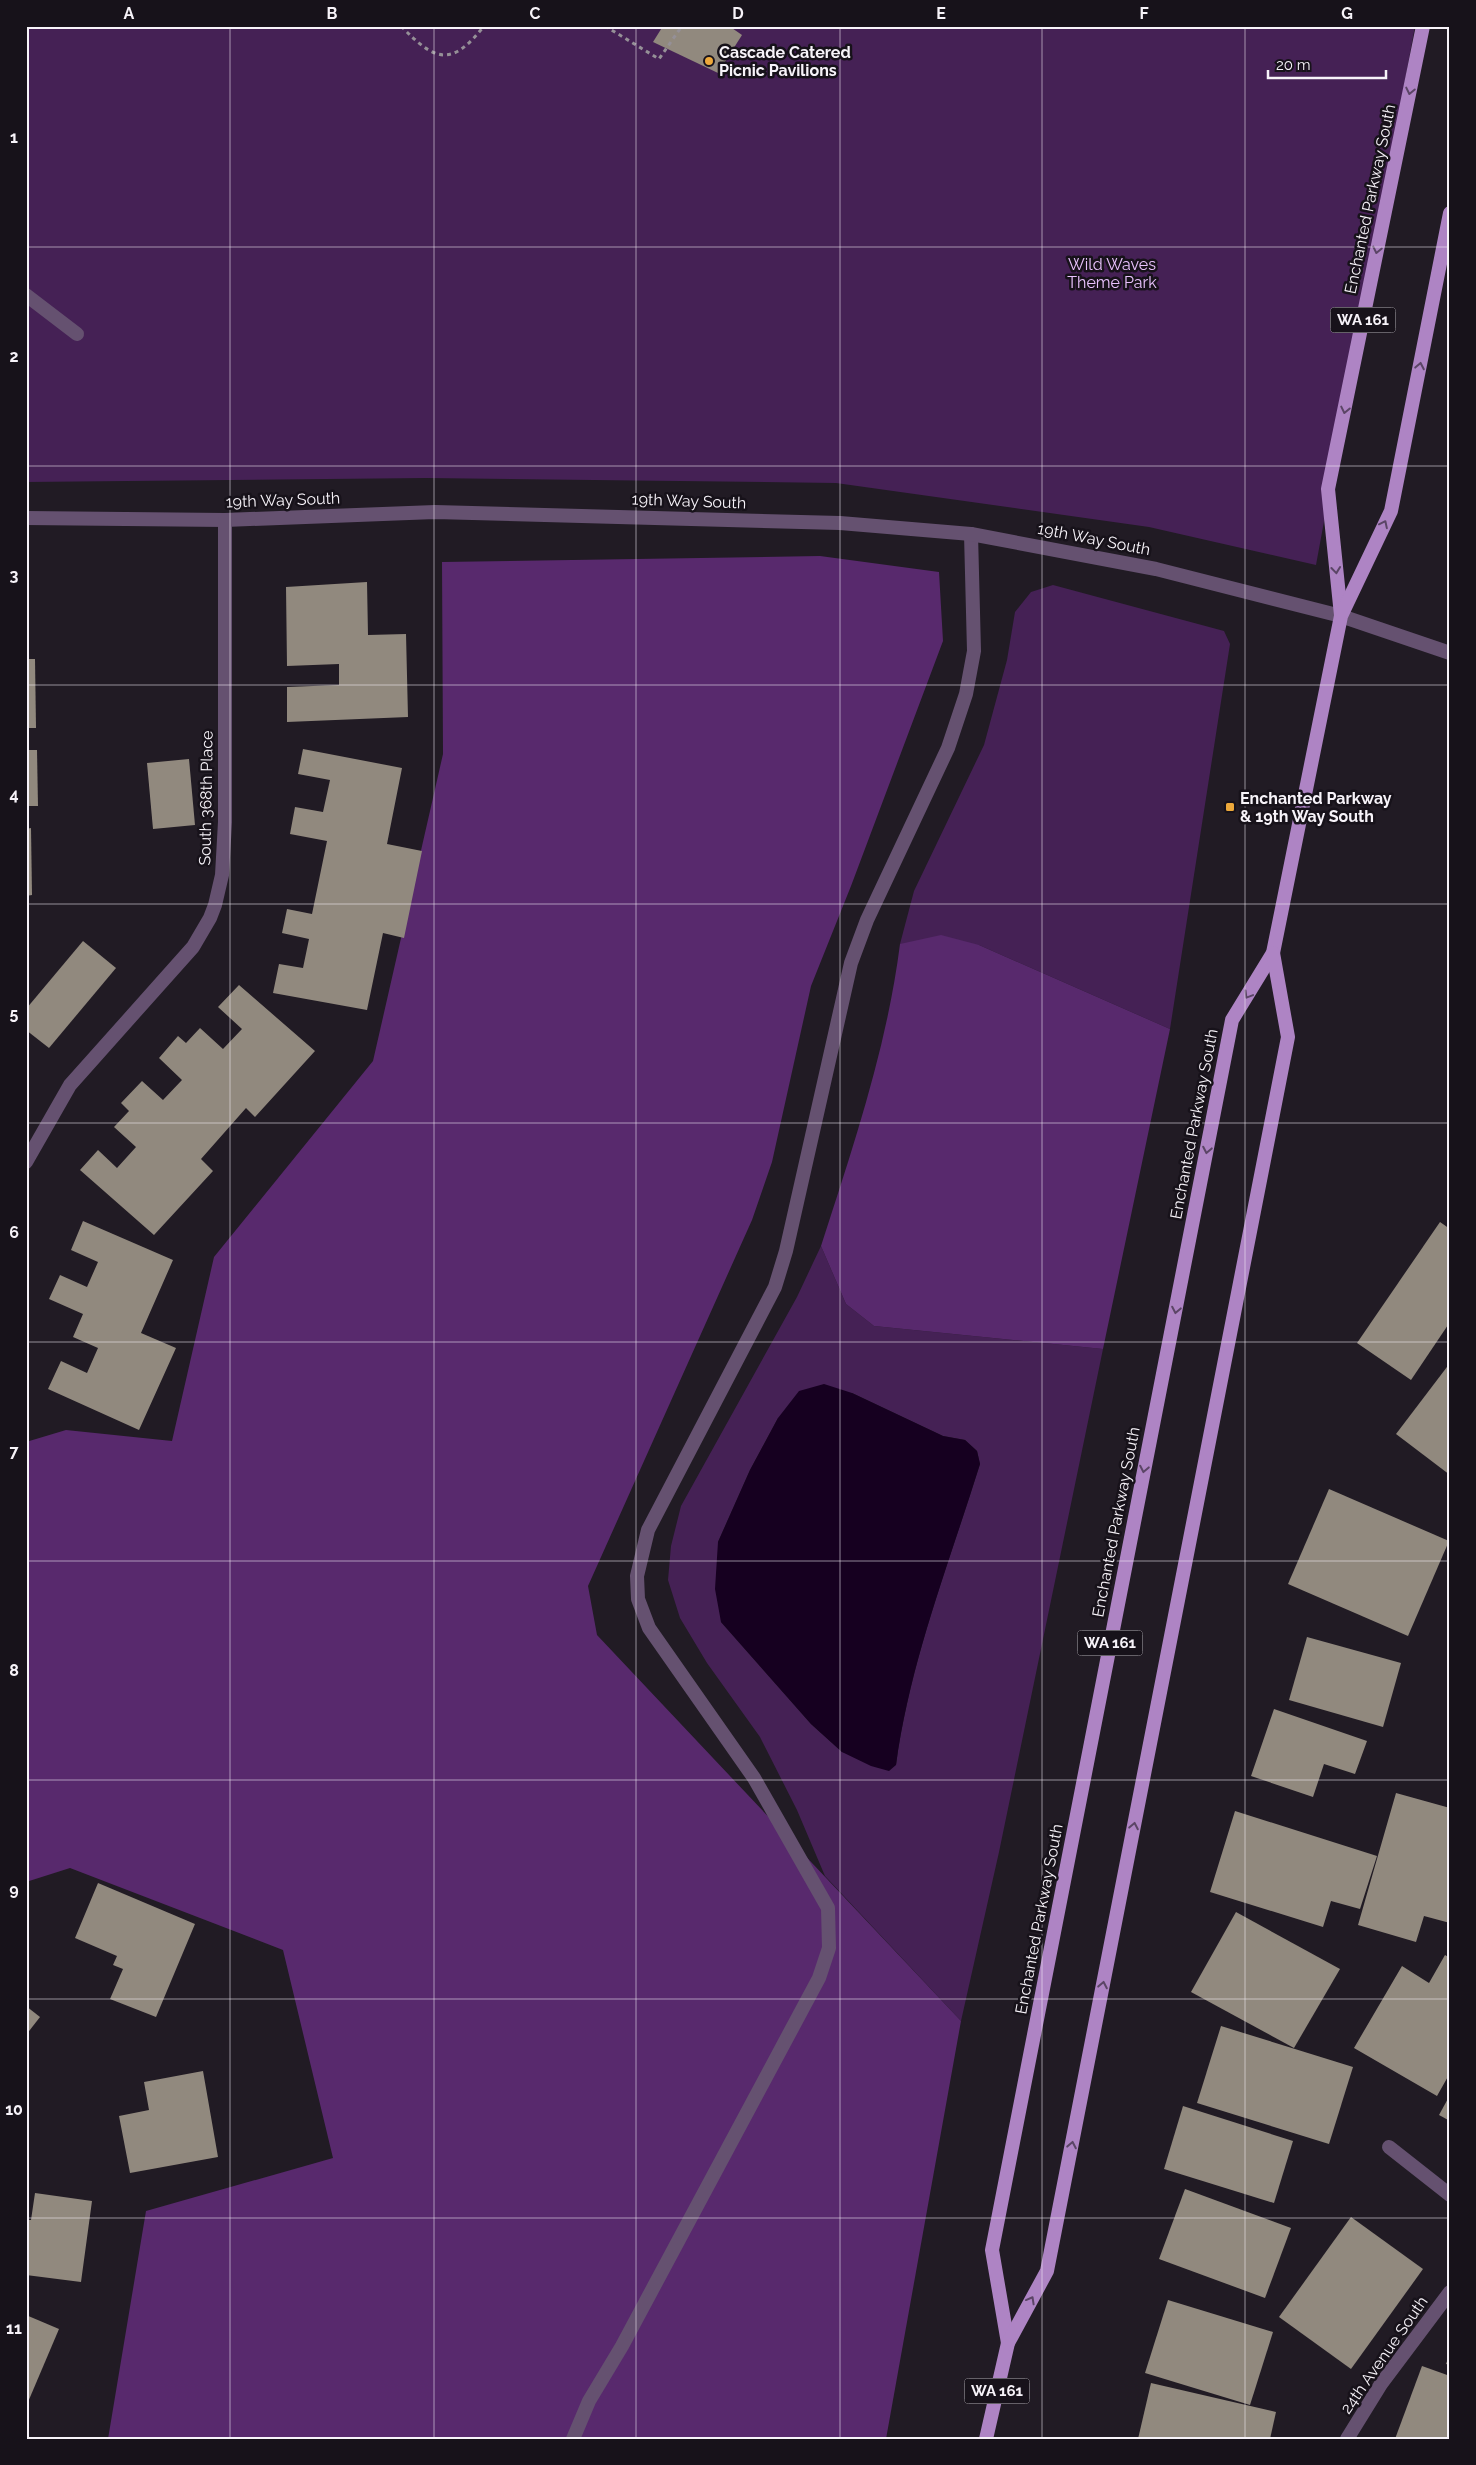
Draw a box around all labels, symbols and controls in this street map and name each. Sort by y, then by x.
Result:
text: A [124,4,135,23]
text: B [327,4,338,23]
text: C [530,4,541,23]
text: D [732,4,744,23]
text: E [936,4,946,23]
text: F [1139,4,1149,23]
text: G [1341,4,1353,23]
place label: Cascade Catered Picnic Pavilions [719,43,851,80]
scale bar [1268,48,1386,80]
marker: Cascade Catered Picnic Pavilions [703,55,715,67]
text: 20 m [1276,56,1311,74]
one-way arrow [1405,87,1415,96]
street label: Enchanted Parkway South [1341,102,1399,296]
text: 1 [10,128,18,147]
one-way arrow [1372,246,1383,255]
park label: Wild Waves Theme Park [1067,255,1157,292]
road number: WA 161 [1330,308,1396,332]
text: 2 [9,347,19,366]
one-way arrow [1414,362,1424,370]
one-way arrow [1340,405,1350,414]
street label: 19th Way South [225,489,341,511]
street label: 19th Way South [631,490,747,512]
street label: 19th Way South [1036,519,1152,559]
one-way arrow [1378,520,1389,529]
text: 3 [10,566,19,585]
one-way arrow [1330,566,1341,574]
street label: South 368th Place [195,730,217,866]
text: 4 [9,785,19,804]
place label: Enchanted Parkway & 19th Way South [1240,789,1392,826]
marker: Enchanted Parkway & 19th Way South [1224,801,1236,813]
one-way arrow [1244,989,1254,998]
text: 5 [10,1004,19,1023]
street label: Enchanted Parkway South [1166,1027,1222,1221]
one-way arrow [1202,1146,1212,1155]
text: 6 [9,1223,19,1242]
one-way arrow [1171,1306,1181,1314]
street label: Enchanted Parkway South [1088,1425,1144,1619]
text: 7 [10,1442,19,1461]
one-way arrow [1140,1465,1150,1474]
road number: WA 161 [1078,1630,1142,1656]
text: 8 [9,1661,19,1680]
one-way arrow [1128,1821,1139,1830]
street label: Enchanted Parkway South [1011,1822,1067,2016]
text: 9 [9,1880,19,1899]
one-way arrow [1097,1981,1108,1989]
text: 10 [5,2100,23,2119]
one-way arrow [1066,2140,1077,2149]
street label: 24th Avenue South [1336,2293,1432,2417]
one-way arrow [1025,2297,1035,2306]
text: 11 [6,2319,22,2338]
road number: WA 161 [964,2378,1030,2404]

